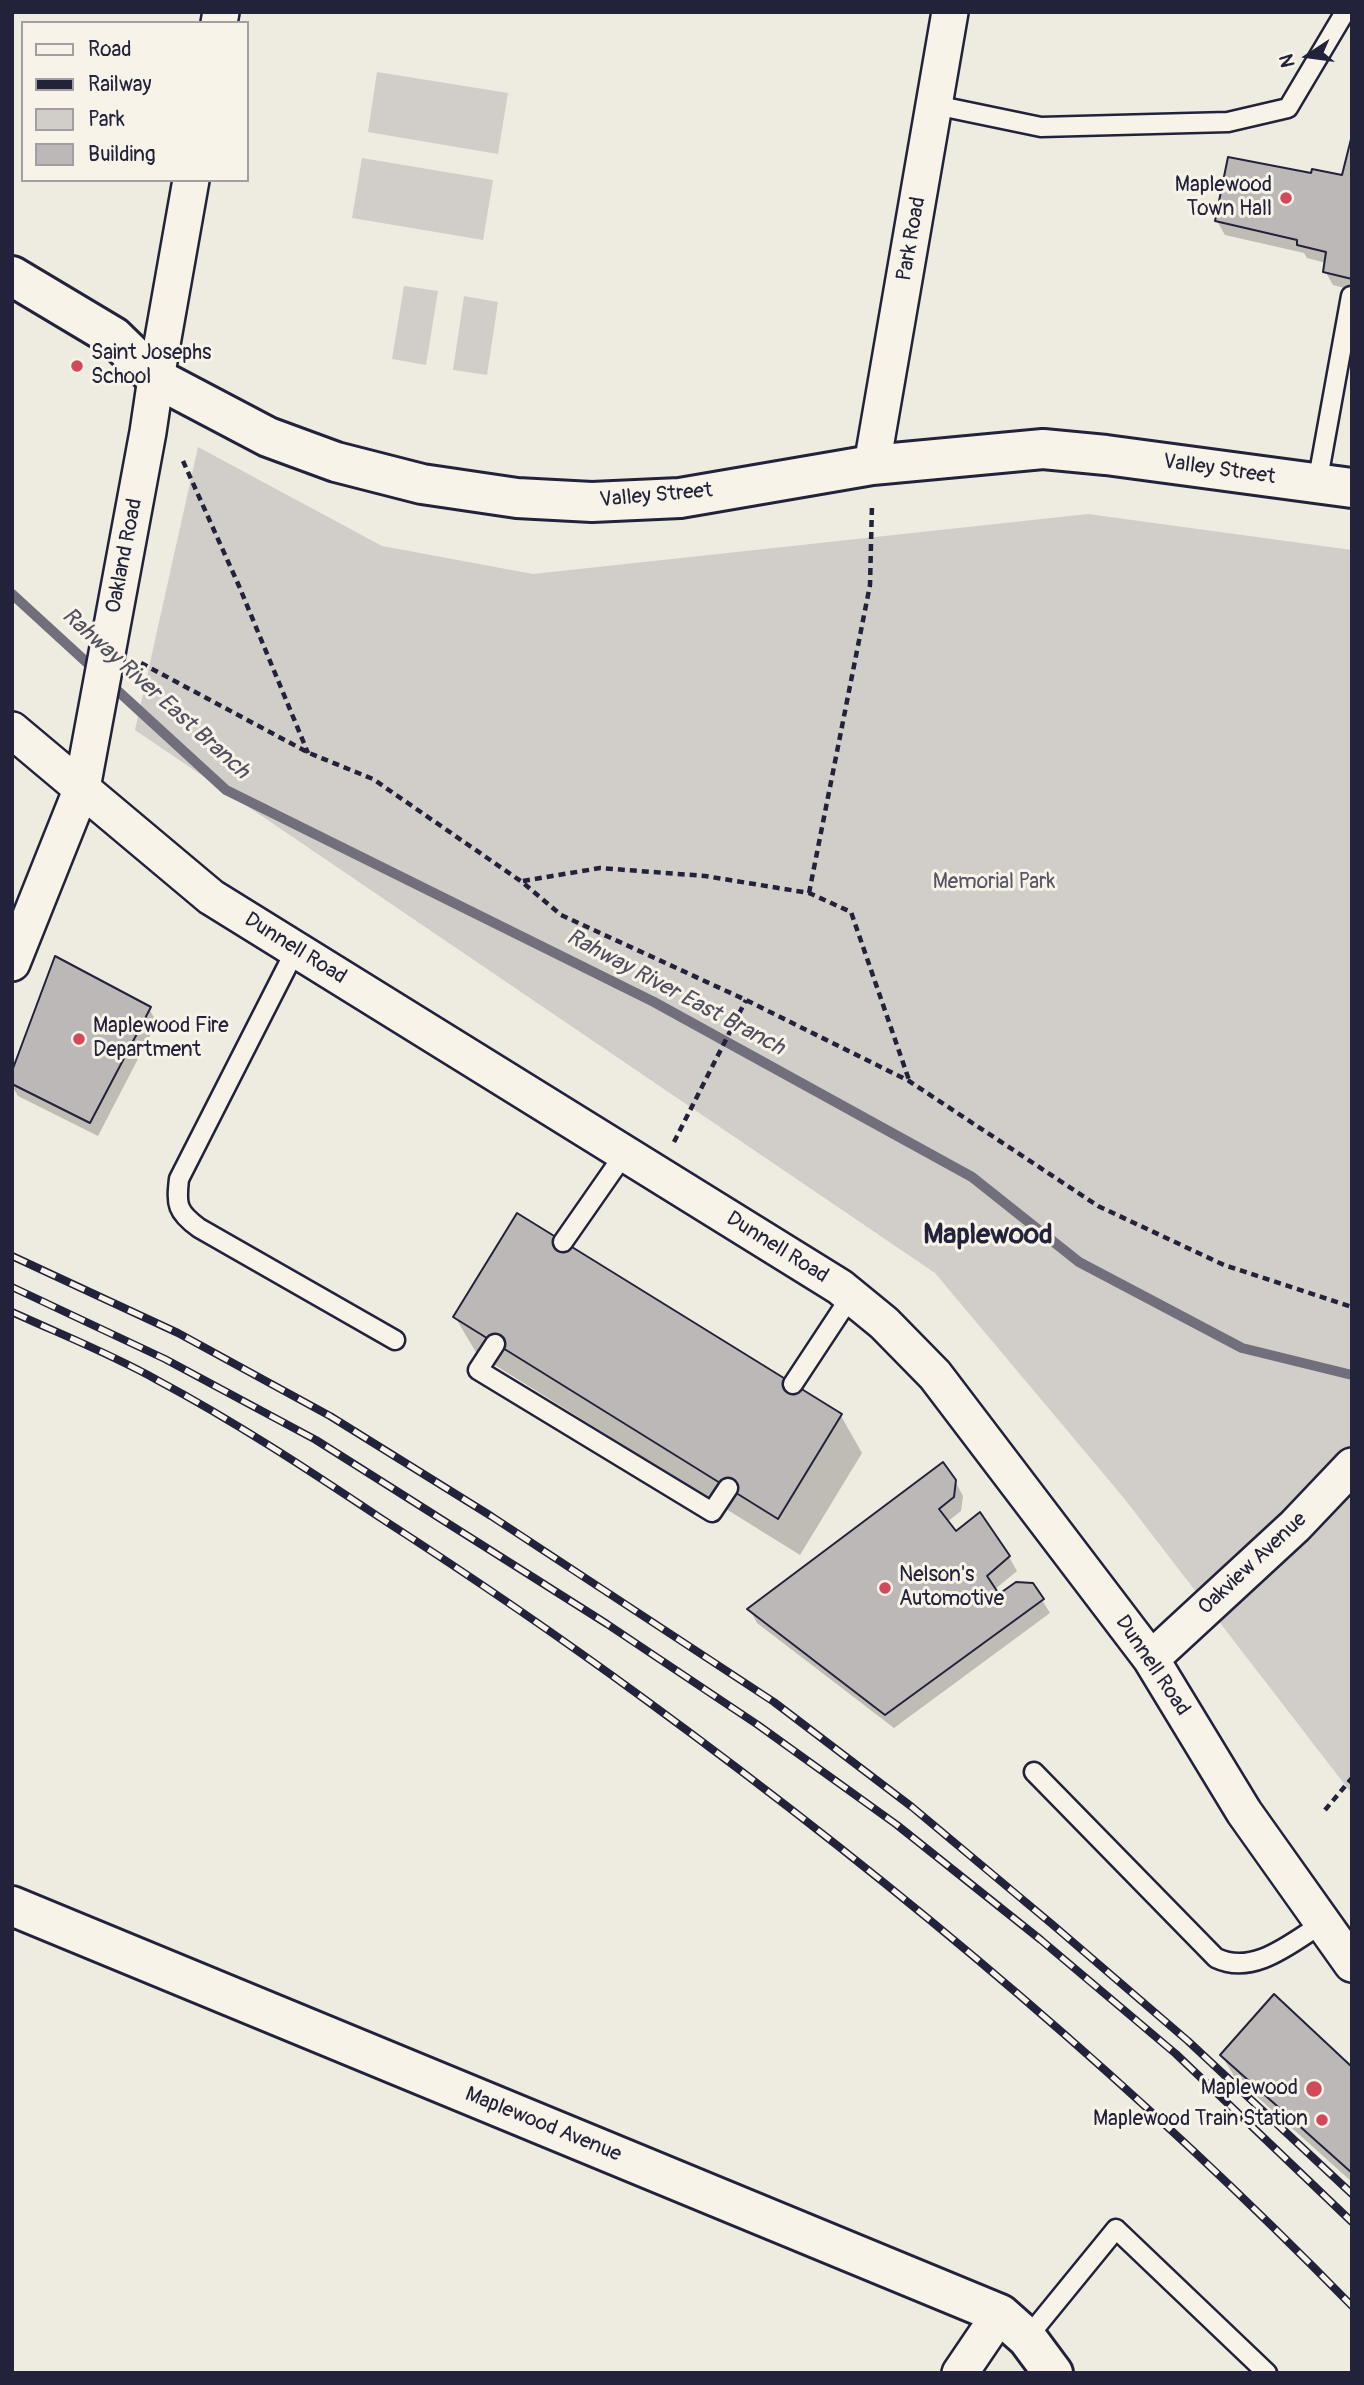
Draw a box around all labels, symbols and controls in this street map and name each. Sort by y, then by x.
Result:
legend [21,21,248,182]
north arrow [1273,21,1343,91]
text: Road [88,36,132,63]
text: N [1274,52,1301,70]
text: Railway [88,71,152,98]
text: Park [88,106,125,133]
text: Building [88,141,155,168]
place label: Maplewood Town Hall [1175,173,1272,223]
marker: Maplewood Town Hall [1278,190,1294,206]
street label: Park Road [892,195,932,283]
place label: Saint Josephs School [91,341,211,391]
marker: Saint Josephs School [69,358,85,374]
street label: Valley Street [1161,450,1277,490]
street label: Valley Street [599,479,713,513]
street label: Oakland Road [102,497,148,615]
water label: Rahway River East Branch [56,603,254,785]
park label: Memorial Park [933,870,1055,896]
street label: Dunnell Road [239,908,351,990]
water label: Rahway River East Branch [561,924,789,1062]
place label: Maplewood Fire Department [93,1014,229,1064]
marker: Maplewood Fire Department [71,1031,87,1047]
street label: Dunnell Road [721,1207,833,1289]
district label: Maplewood [923,1219,1053,1253]
street label: Oakview Avenue [1194,1507,1312,1621]
place label: Nelson's Automotive [899,1563,1004,1613]
marker: Nelson's Automotive [877,1580,893,1596]
street label: Dunnell Road [1109,1611,1195,1721]
place label: Maplewood [1201,2076,1298,2102]
marker: Maplewood [1304,2079,1324,2099]
street label: Maplewood Avenue [461,2082,625,2168]
place label: Maplewood Train Station [1093,2107,1308,2133]
marker: Maplewood Train Station [1314,2112,1330,2128]

